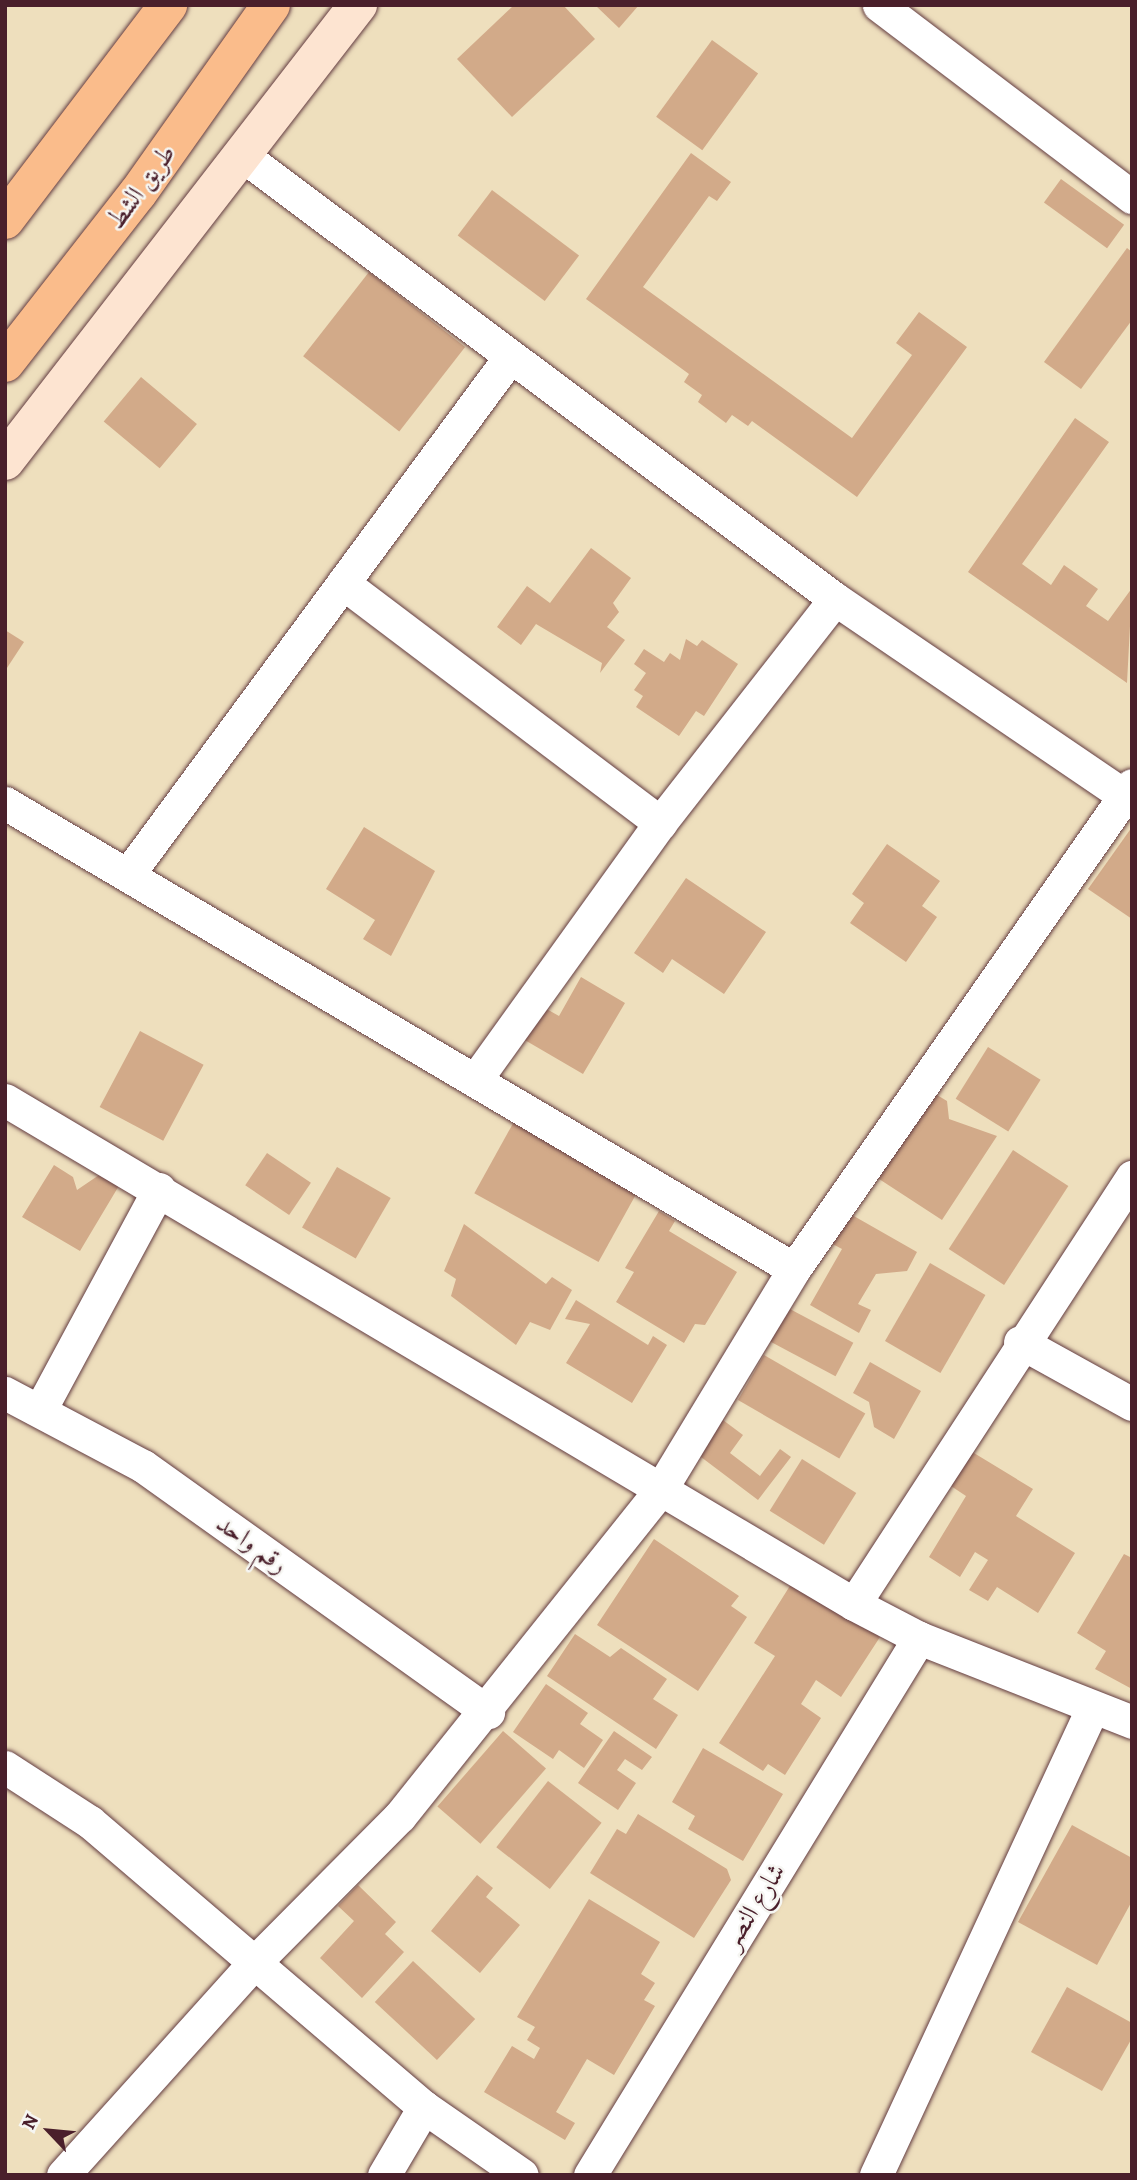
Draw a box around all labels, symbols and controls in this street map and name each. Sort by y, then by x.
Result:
street label: طريق الشط [100,139,182,235]
street label: رقم واحد [210,1508,294,1580]
street label: شارع النصر [716,1858,792,1954]
north arrow [14,2096,84,2166]
text: N [15,2110,45,2134]

